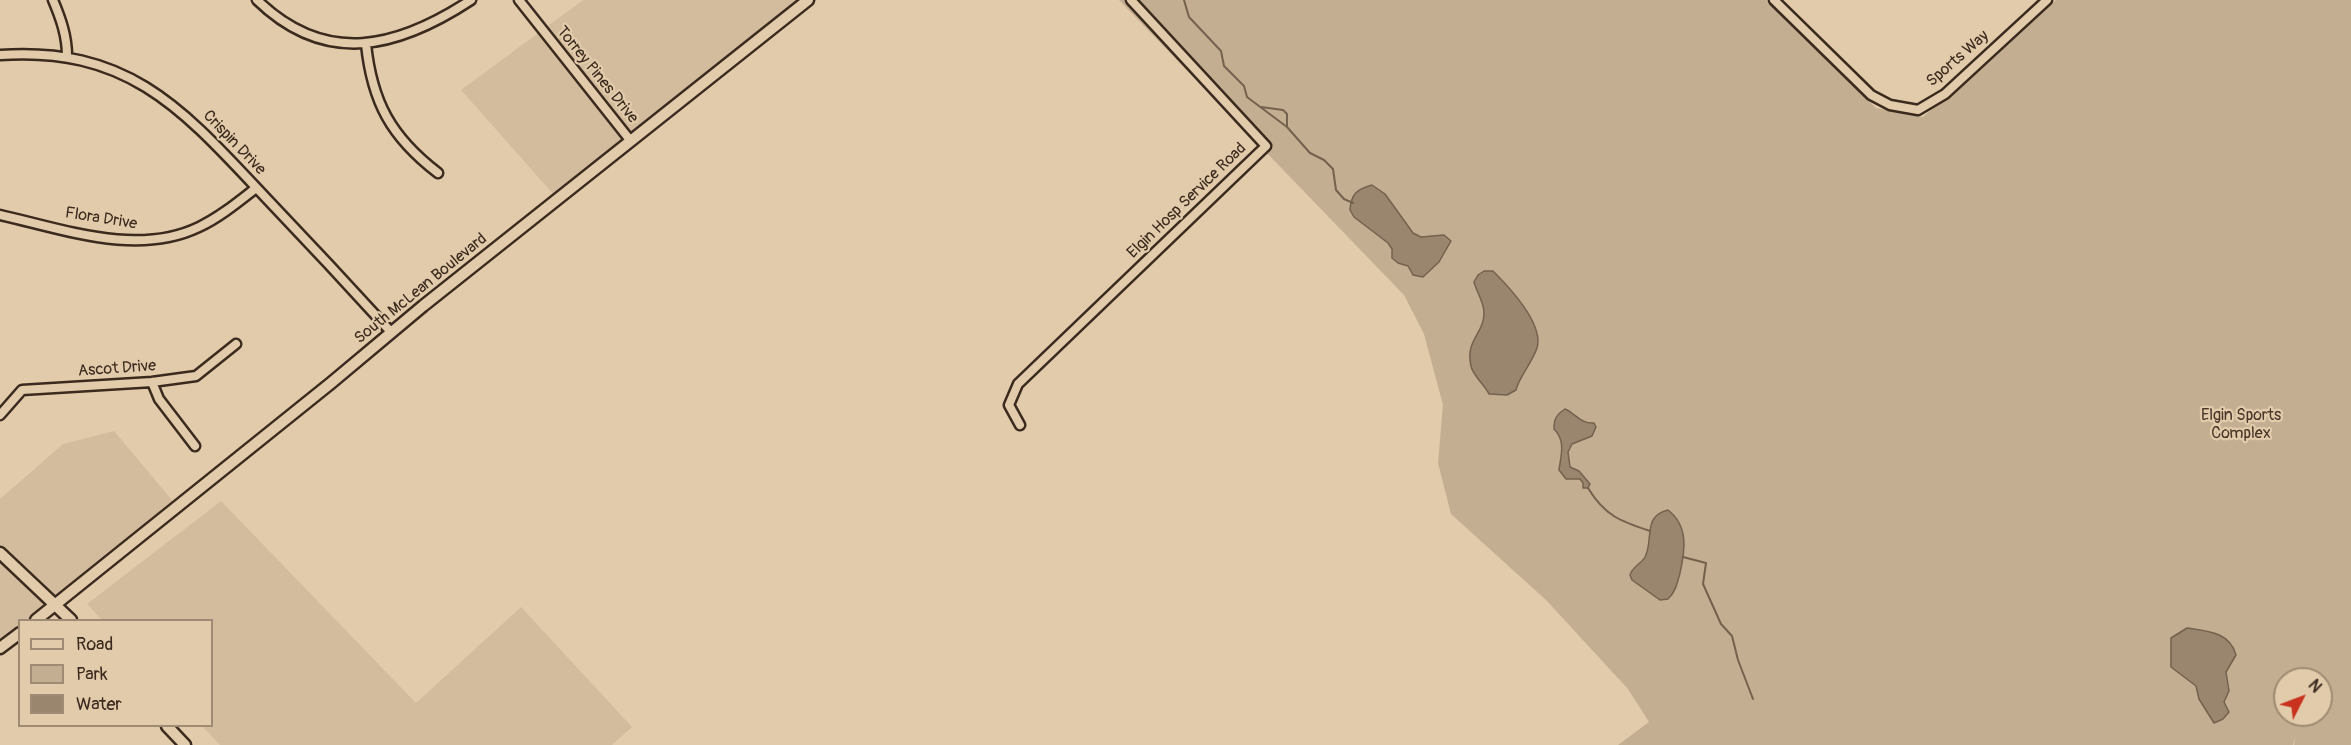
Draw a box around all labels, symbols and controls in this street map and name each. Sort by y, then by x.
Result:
street label: Torrey Pines Drive [552,23,642,127]
street label: Sports Way [1923,27,1993,91]
street label: Crispin Drive [198,107,270,179]
street label: Elgin Hosp Service Road [1124,139,1250,263]
street label: Flora Drive [64,204,138,234]
street label: South McLean Boulevard [351,230,491,348]
street label: Ascot Drive [77,357,157,381]
park label: Elgin Sports Complex [2201,406,2281,444]
legend [18,619,213,727]
text: Road [76,633,113,656]
text: Park [76,663,108,686]
north arrow [2273,667,2333,727]
text: N [2304,676,2326,697]
text: Water [76,693,122,716]

